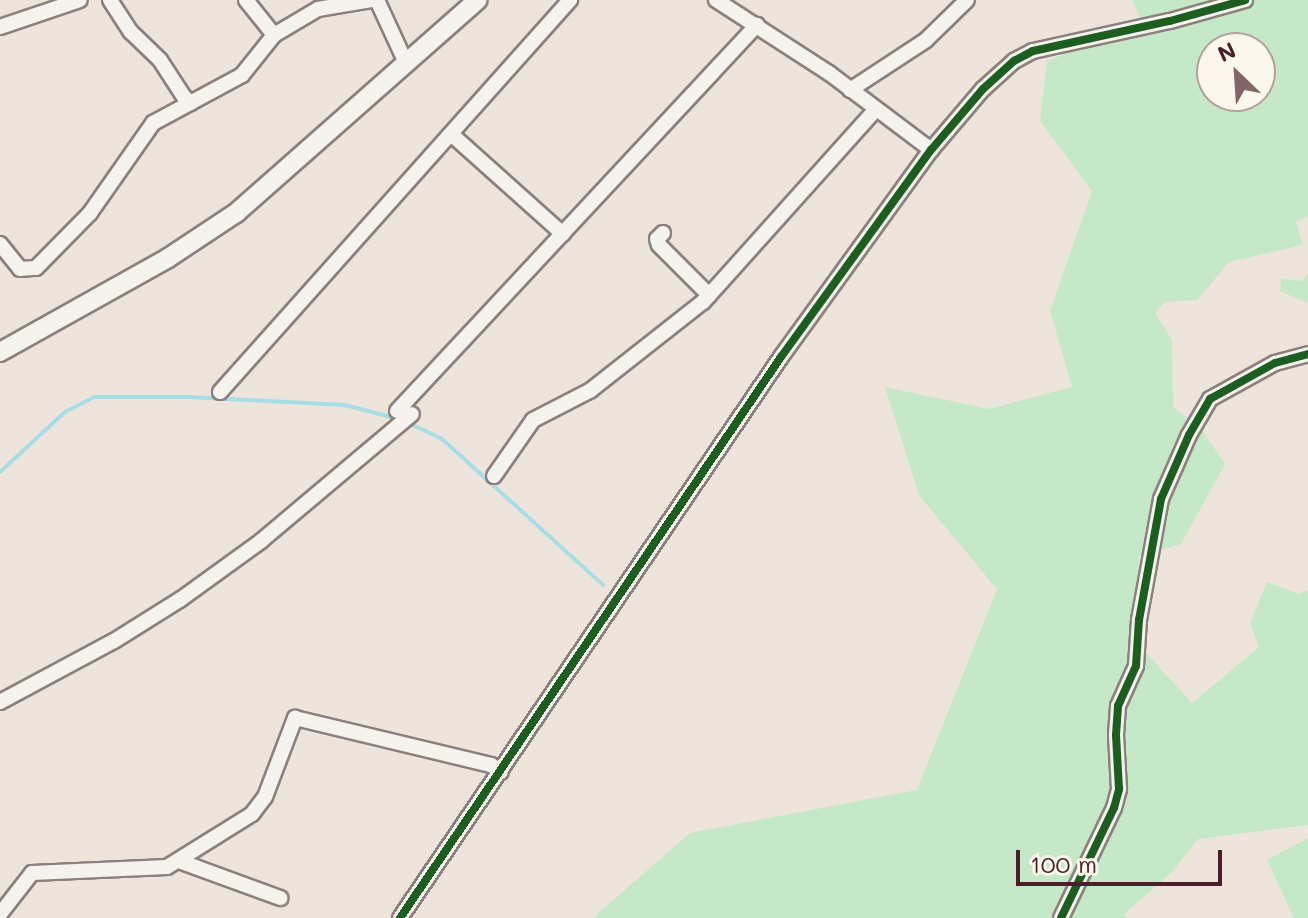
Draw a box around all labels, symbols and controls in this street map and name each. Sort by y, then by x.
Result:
north arrow [1196,32,1276,112]
text: N [1213,35,1240,68]
scale bar [1020,834,1226,884]
text: 100 m [1030,848,1097,879]

